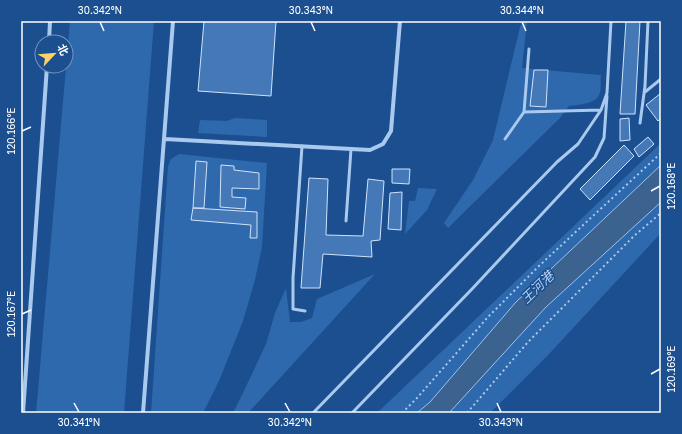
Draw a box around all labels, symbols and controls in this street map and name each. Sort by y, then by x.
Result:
text: 30.342°N [78,4,122,16]
text: 30.343°N [289,4,333,16]
text: 30.344°N [500,4,544,16]
north arrow [34,34,74,74]
text: 北 [55,42,72,57]
text: 120.166°E [5,108,17,154]
text: 120.168°E [665,163,677,209]
water label: 王河港 [517,266,558,306]
text: 120.167°E [5,291,17,337]
text: 120.169°E [665,346,677,392]
text: 30.341°N [58,416,100,428]
text: 30.342°N [268,416,312,428]
text: 30.343°N [479,416,523,428]

